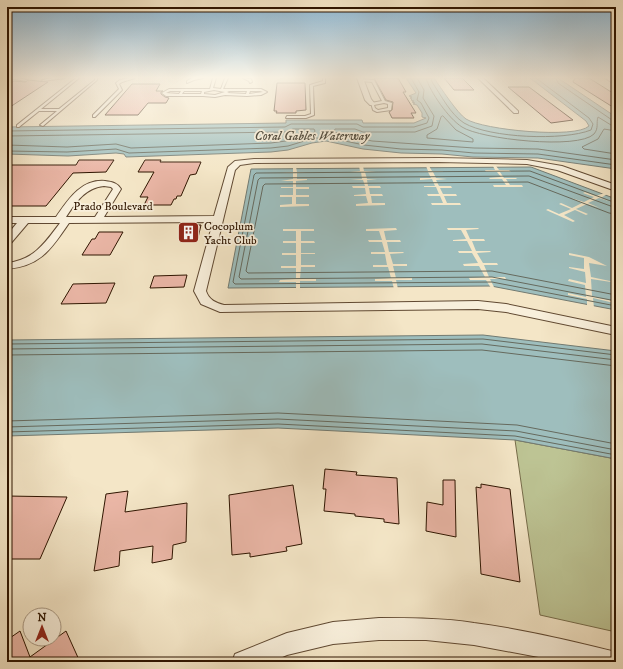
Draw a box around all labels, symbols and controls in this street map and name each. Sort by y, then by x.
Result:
water label: Coral Gables Waterway [255,128,370,144]
street label: Prado Boulevard [73,199,153,214]
place label: Cocoplum Yacht Club [204,219,257,248]
building icon: Cocoplum Yacht Club [175,220,201,246]
north arrow [22,607,62,647]
text: N [37,611,47,625]

